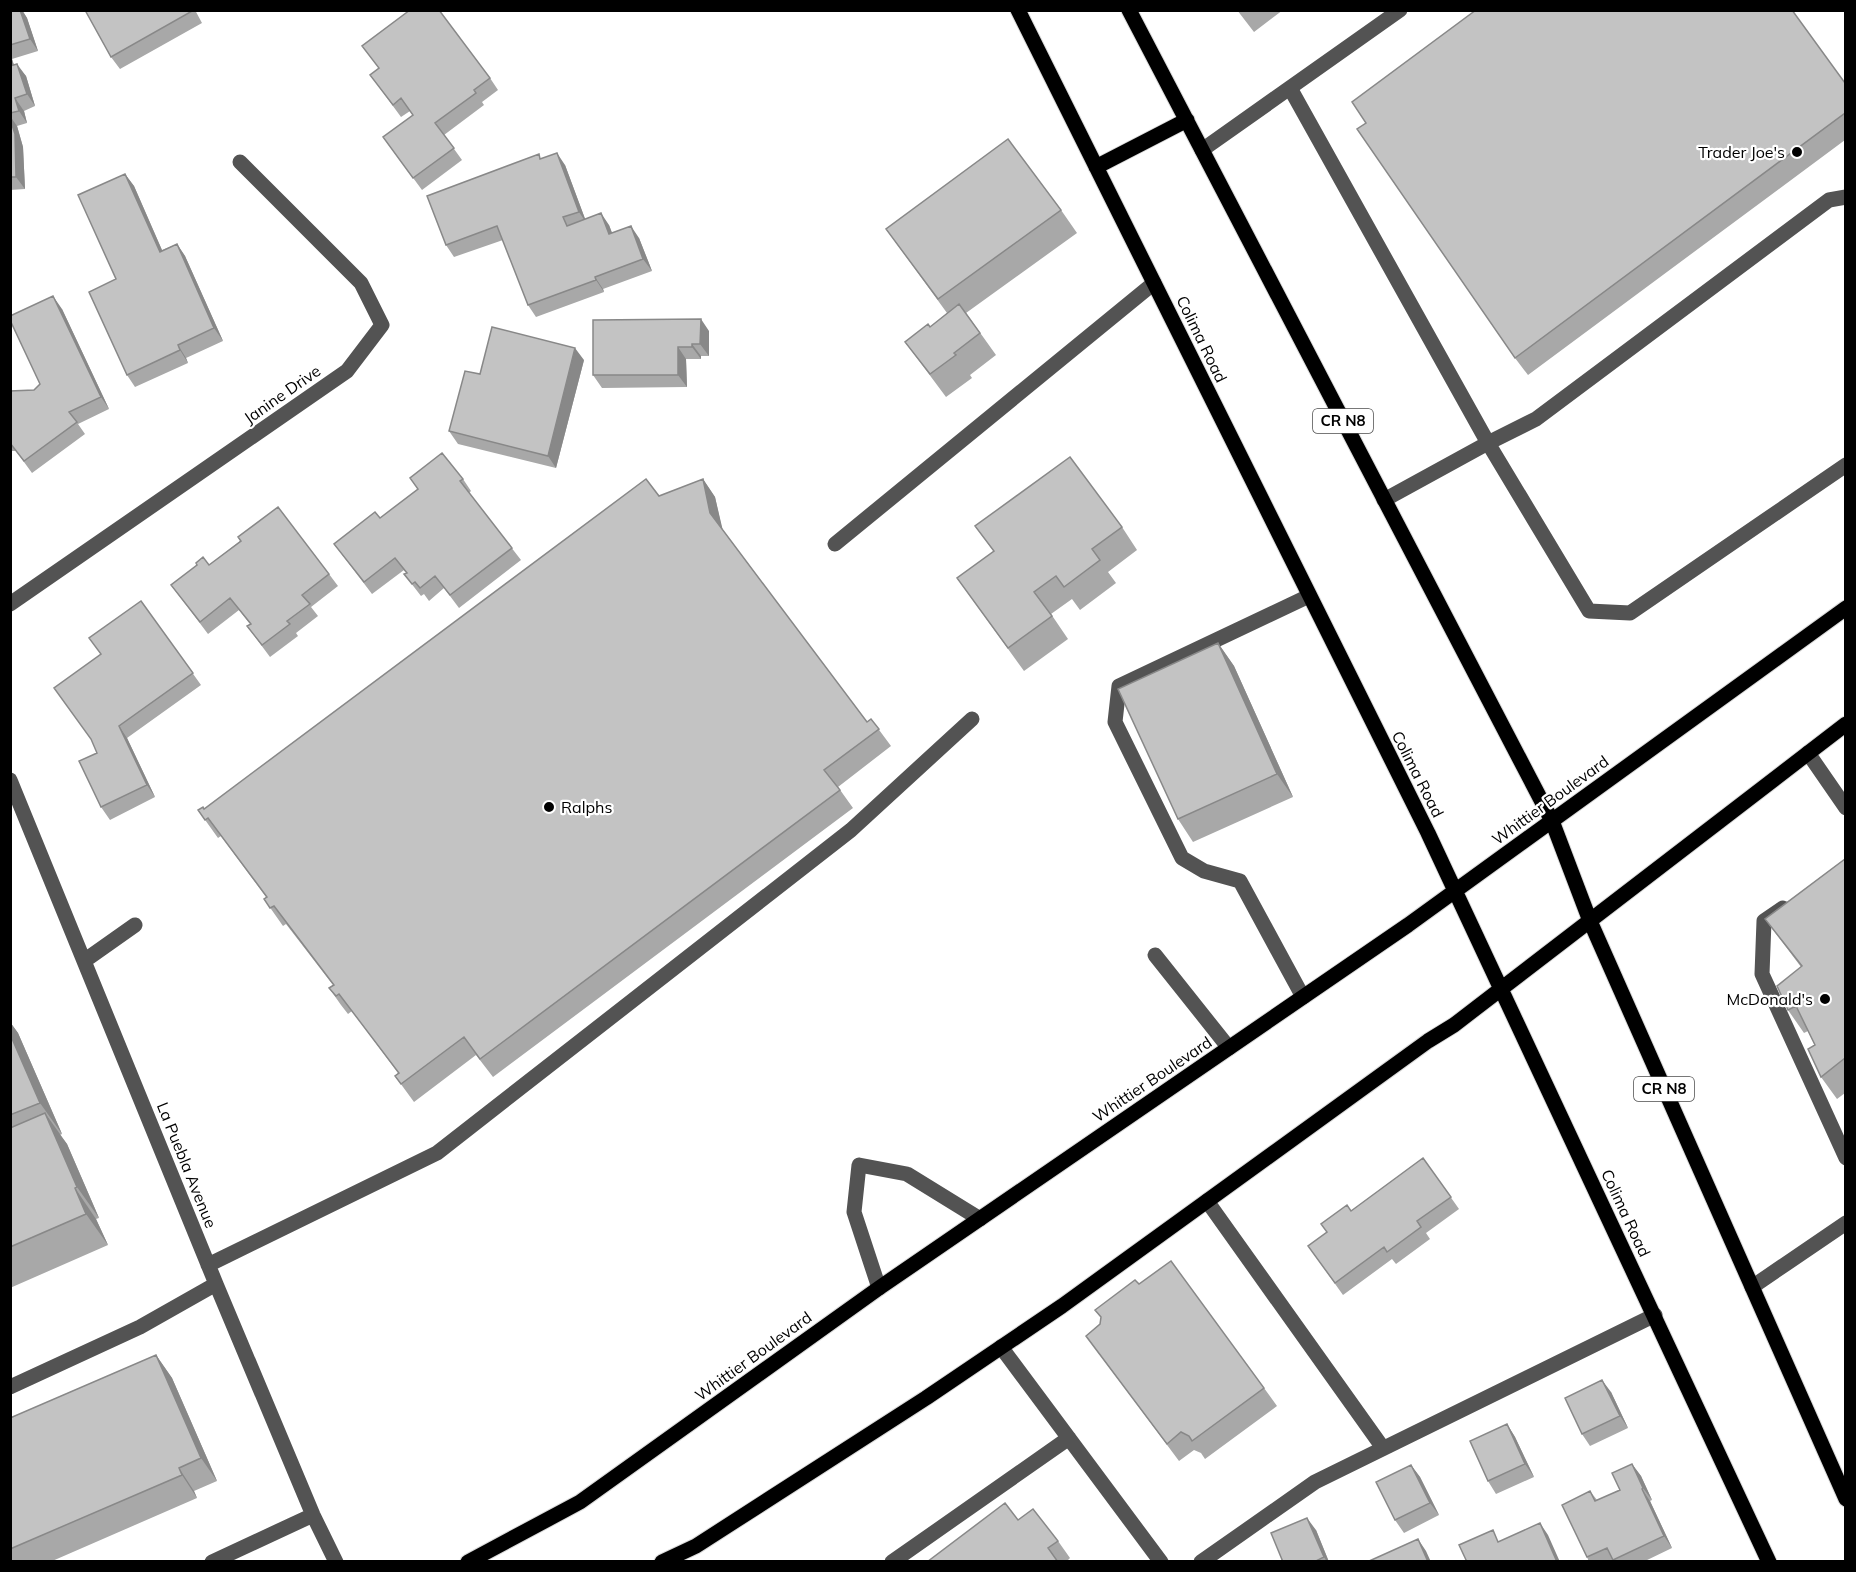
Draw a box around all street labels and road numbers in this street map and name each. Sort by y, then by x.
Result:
street label: Colima Road [1172,292,1232,386]
street label: Janine Drive [240,360,324,428]
road number: CR N8 [1313,409,1373,433]
street label: Colima Road [1388,727,1448,821]
street label: Whittier Boulevard [1488,751,1612,849]
street label: Whittier Boulevard [1089,1032,1215,1126]
road number: CR N8 [1634,1077,1694,1101]
street label: La Puebla Avenue [153,1099,221,1231]
street label: Colima Road [1597,1166,1655,1260]
street label: Whittier Boulevard [691,1307,815,1405]

